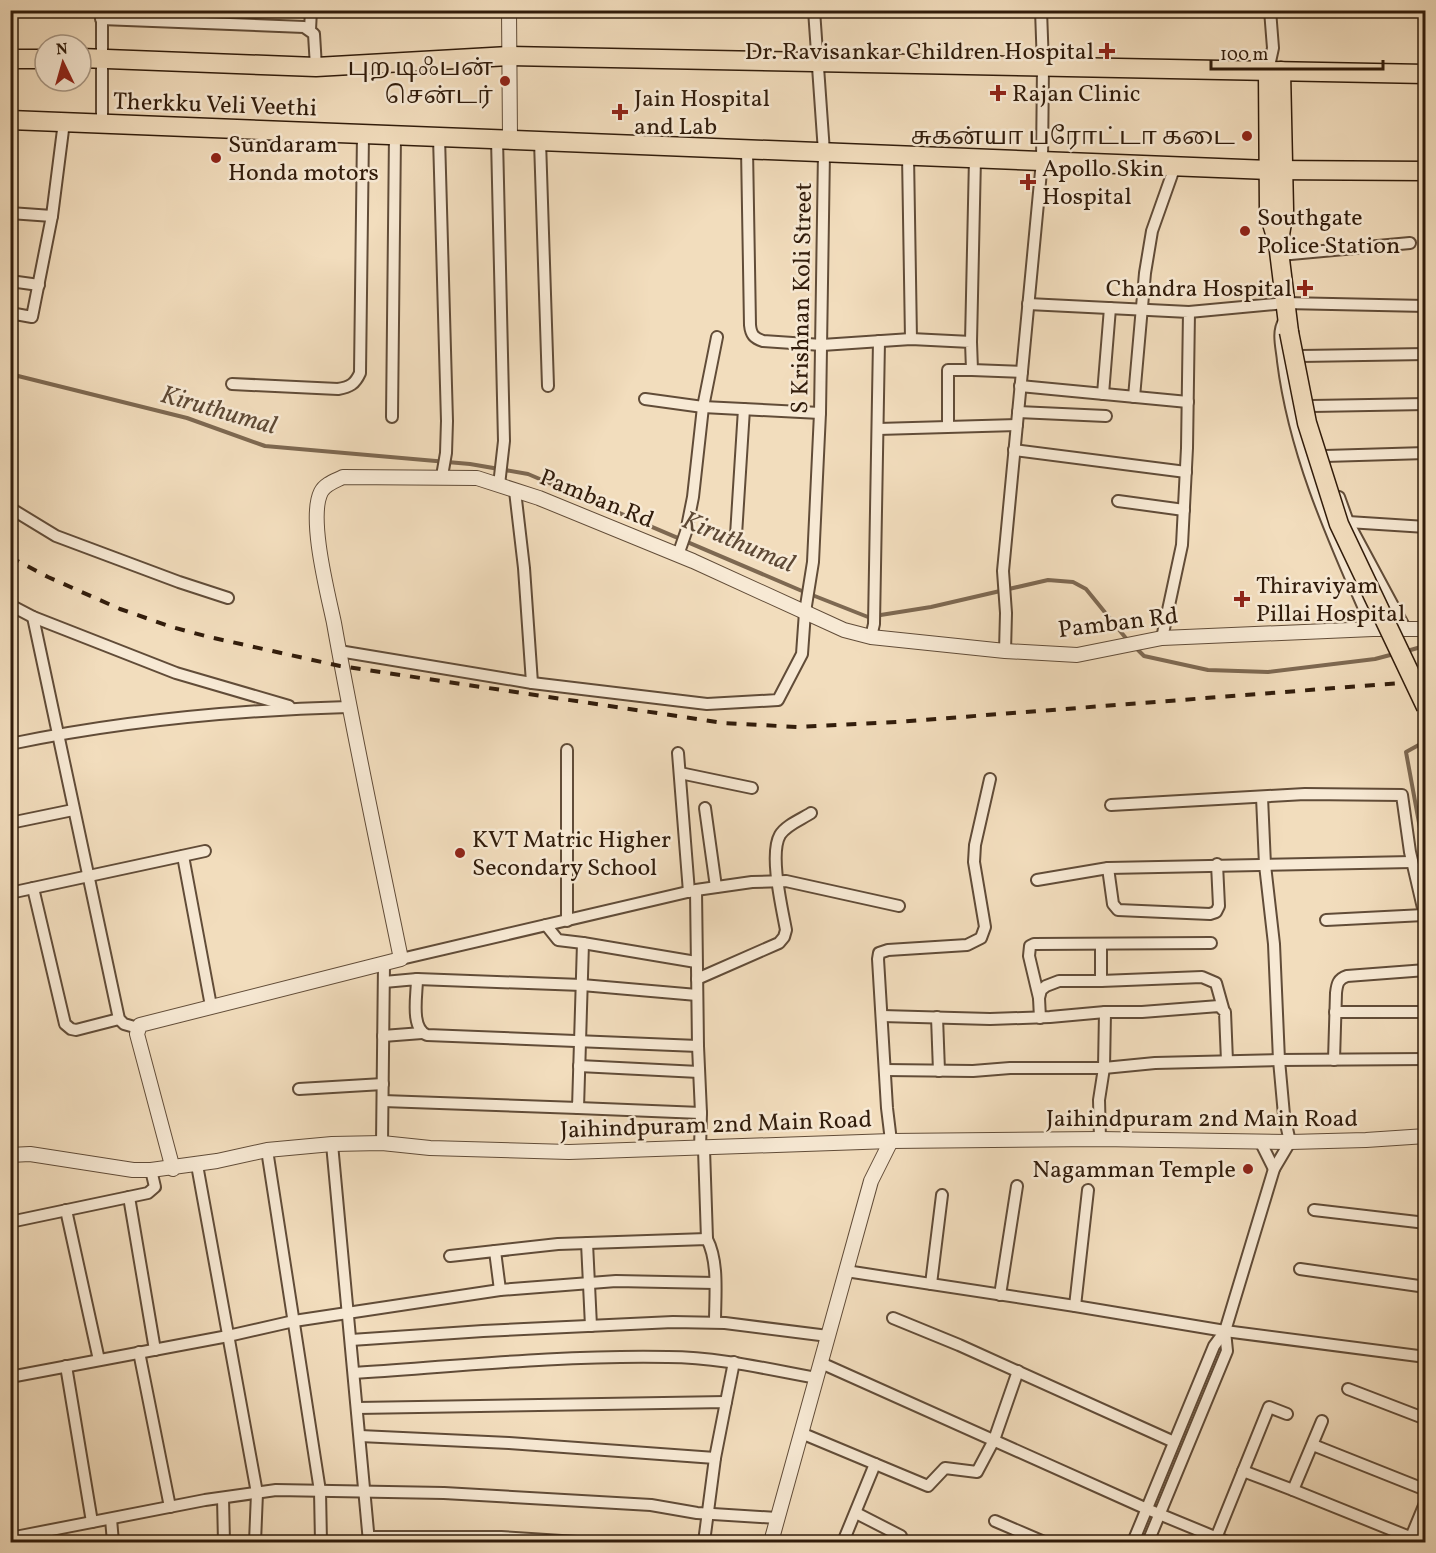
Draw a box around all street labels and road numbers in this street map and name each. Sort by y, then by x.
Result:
street label: Therkku Veli Veethi [112,85,317,127]
street label: S Krishnan Koli Street [784,182,822,414]
street label: Pamban Rd [534,461,659,538]
street label: Pamban Rd [1056,600,1180,648]
street label: Jaihindpuram 2nd Main Road [1046,1103,1358,1137]
street label: Jaihindpuram 2nd Main Road [559,1104,873,1148]

